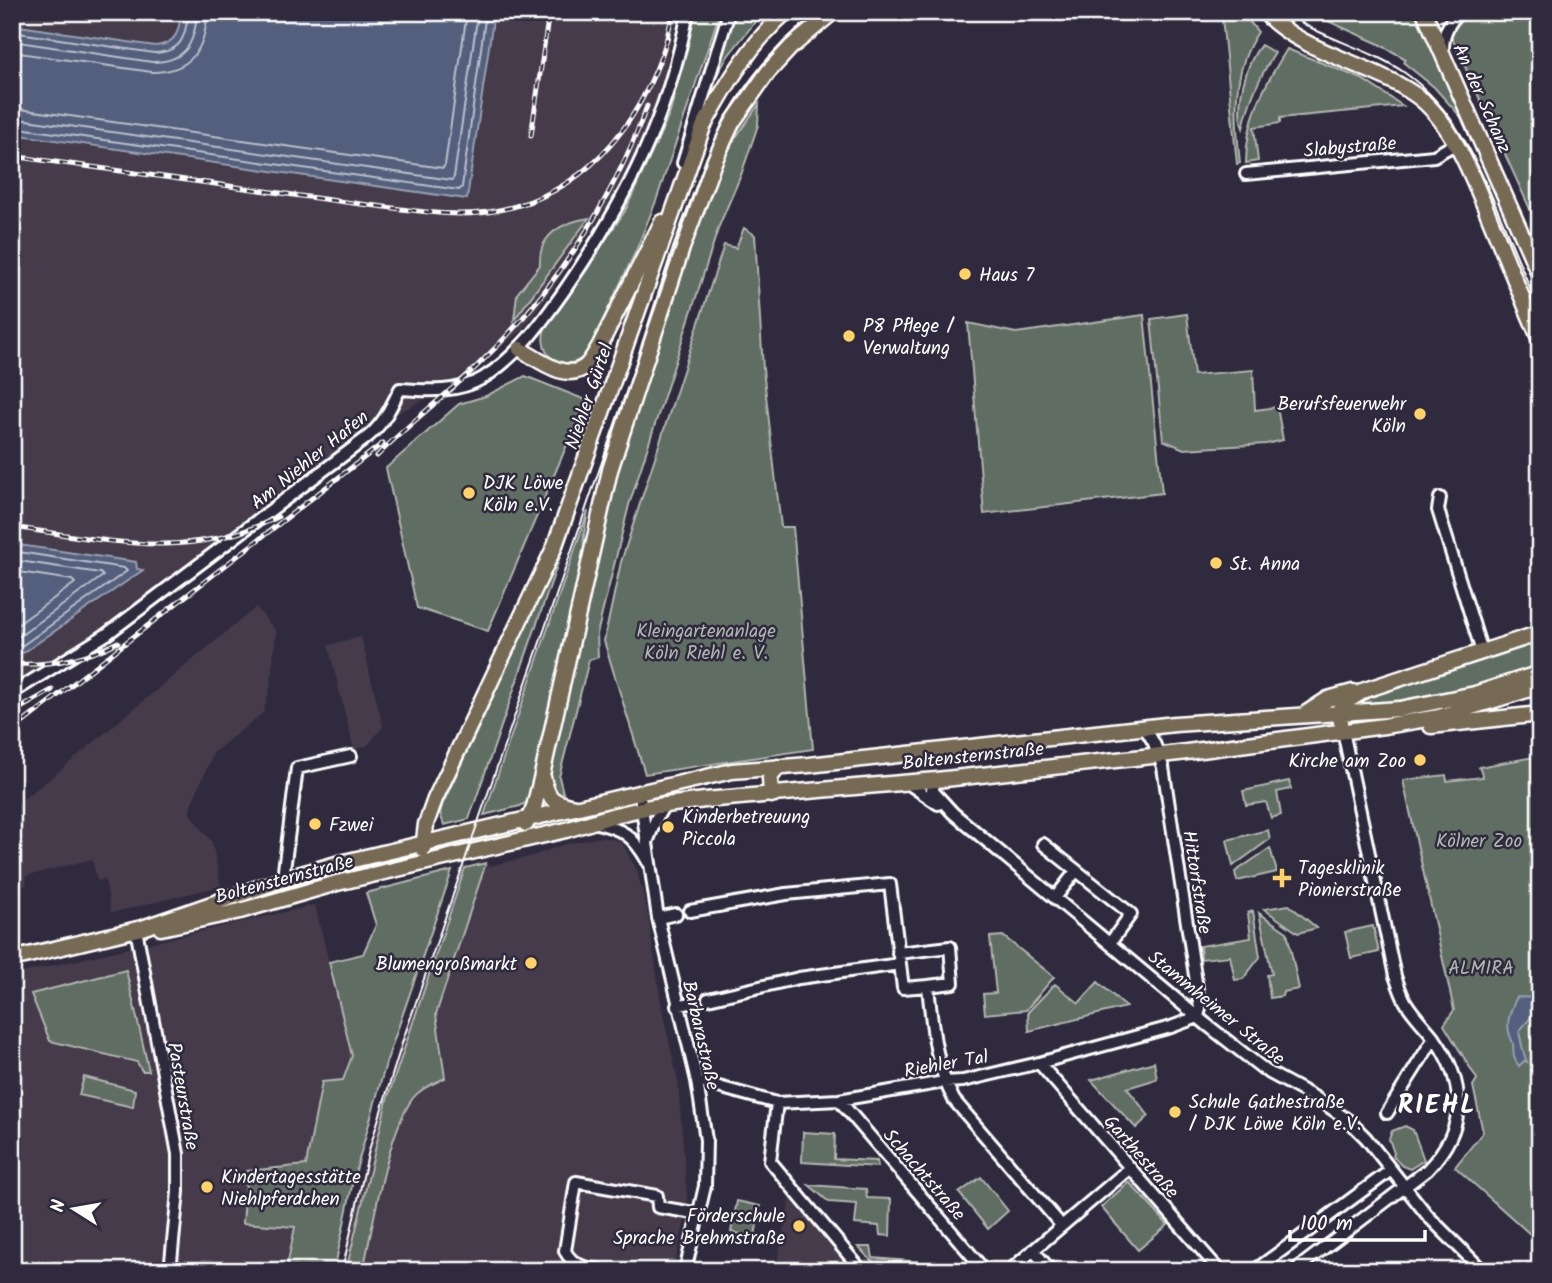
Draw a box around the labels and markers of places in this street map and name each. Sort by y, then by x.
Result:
place label: Haus 7 [979,261,1035,291]
marker: Haus 7 [957,266,973,282]
place label: P8 Pflege / Verwaltung [863,312,955,364]
marker: P8 Pflege / Verwaltung [841,328,857,344]
place label: Berufsfeuerwehr Köln [1277,390,1408,442]
marker: Berufsfeuerwehr Köln [1412,406,1428,422]
place label: DJK Löwe Köln e.V. [483,469,564,521]
marker: DJK Löwe Köln e.V. [461,485,477,501]
place label: St. Anna [1230,550,1300,580]
marker: St. Anna [1208,555,1224,571]
place label: Kirche am Zoo [1289,747,1406,777]
marker: Kirche am Zoo [1412,752,1428,768]
place label: Kinderbetreuung Piccola [682,803,810,855]
place label: Fzwei [329,811,375,841]
marker: Fzwei [307,816,323,832]
marker: Kinderbetreuung Piccola [660,819,676,835]
place label: Tagesklinik Pionierstraße [1298,854,1402,906]
marker: Tagesklinik Pionierstraße [1272,868,1292,888]
place label: Blumengroßmarkt [376,950,518,980]
marker: Blumengroßmarkt [523,955,539,971]
place label: Schule Gathestraße / DJK Löwe Köln e.V. [1189,1088,1361,1140]
marker: Schule Gathestraße / DJK Löwe Köln e.V. [1167,1104,1183,1120]
place label: Kindertagesstätte Niehlpferdchen [221,1163,361,1215]
marker: Kindertagesstätte Niehlpferdchen [199,1179,215,1195]
place label: Förderschule Sprache Brehmstraße [613,1202,785,1254]
marker: Förderschule Sprache Brehmstraße [791,1218,807,1234]

